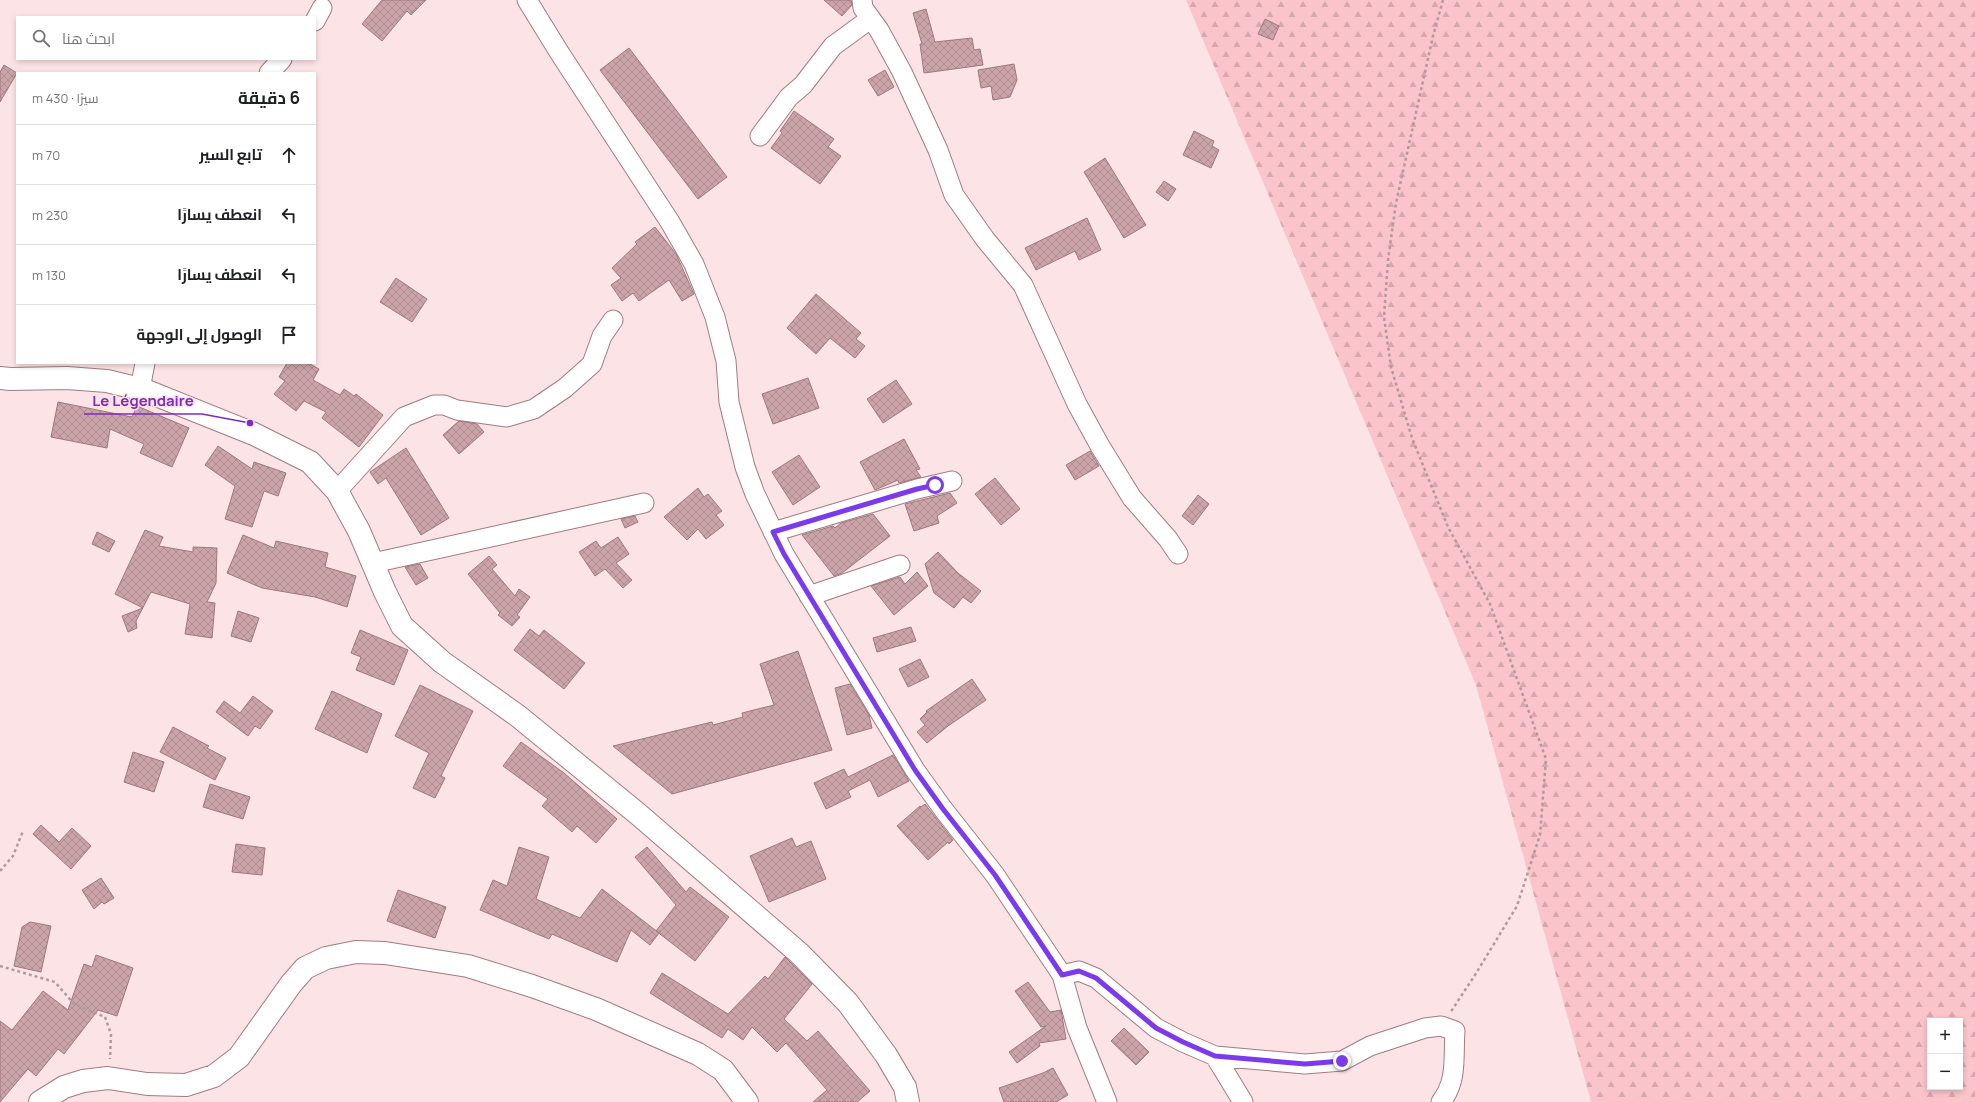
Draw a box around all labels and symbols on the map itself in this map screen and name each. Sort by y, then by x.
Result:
callout: Le Légendaire [84,387,202,414]
text: Le Légendaire [92,390,194,411]
route start [926,476,944,494]
route end [1333,1052,1351,1070]

